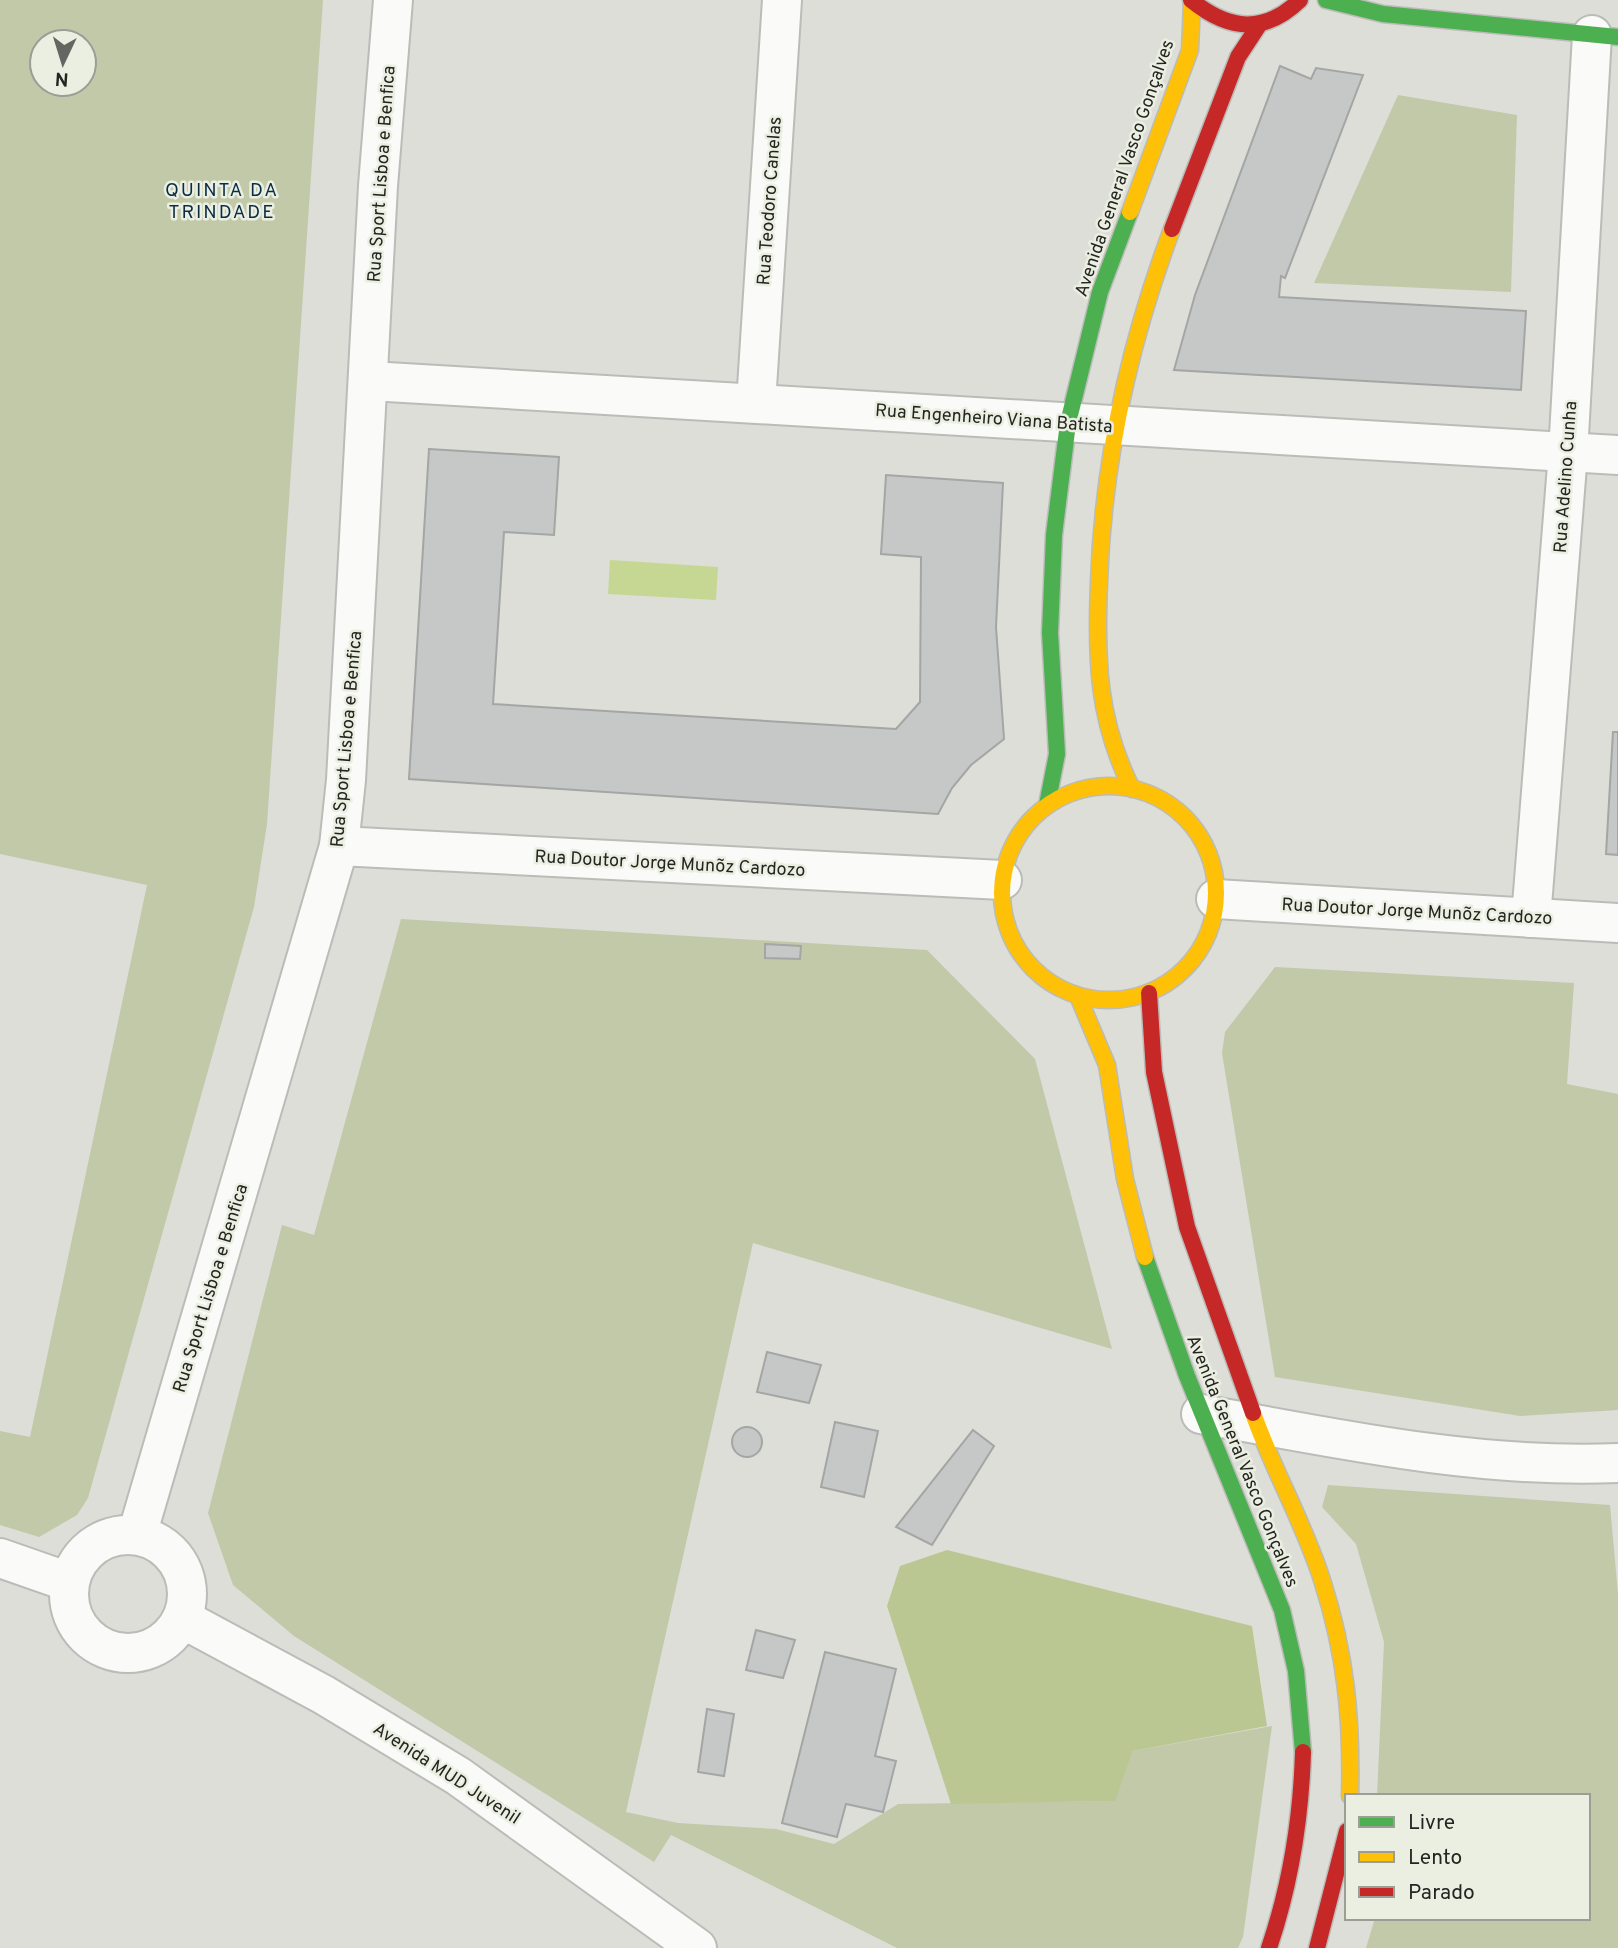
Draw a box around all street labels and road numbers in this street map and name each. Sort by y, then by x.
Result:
street label: Avenida General Vasco Gonçalves [1071,37,1180,300]
street label: Rua Sport Lisboa e Benfica [363,65,402,283]
street label: Rua Teodoro Canelas [753,116,788,286]
street label: Rua Engenheiro Viana Batista [874,400,1113,439]
street label: Rua Adelino Cunha [1550,400,1583,554]
street label: Rua Sport Lisboa e Benfica [327,630,368,848]
street label: Rua Doutor Jorge Munõz Cardozo [534,846,806,883]
street label: Rua Doutor Jorge Munõz Cardozo [1281,894,1553,931]
street label: Rua Sport Lisboa e Benfica [169,1181,254,1396]
street label: Avenida General Vasco Gonçalves [1180,1332,1303,1591]
street label: Avenida MUD Juvenil [368,1718,524,1830]

